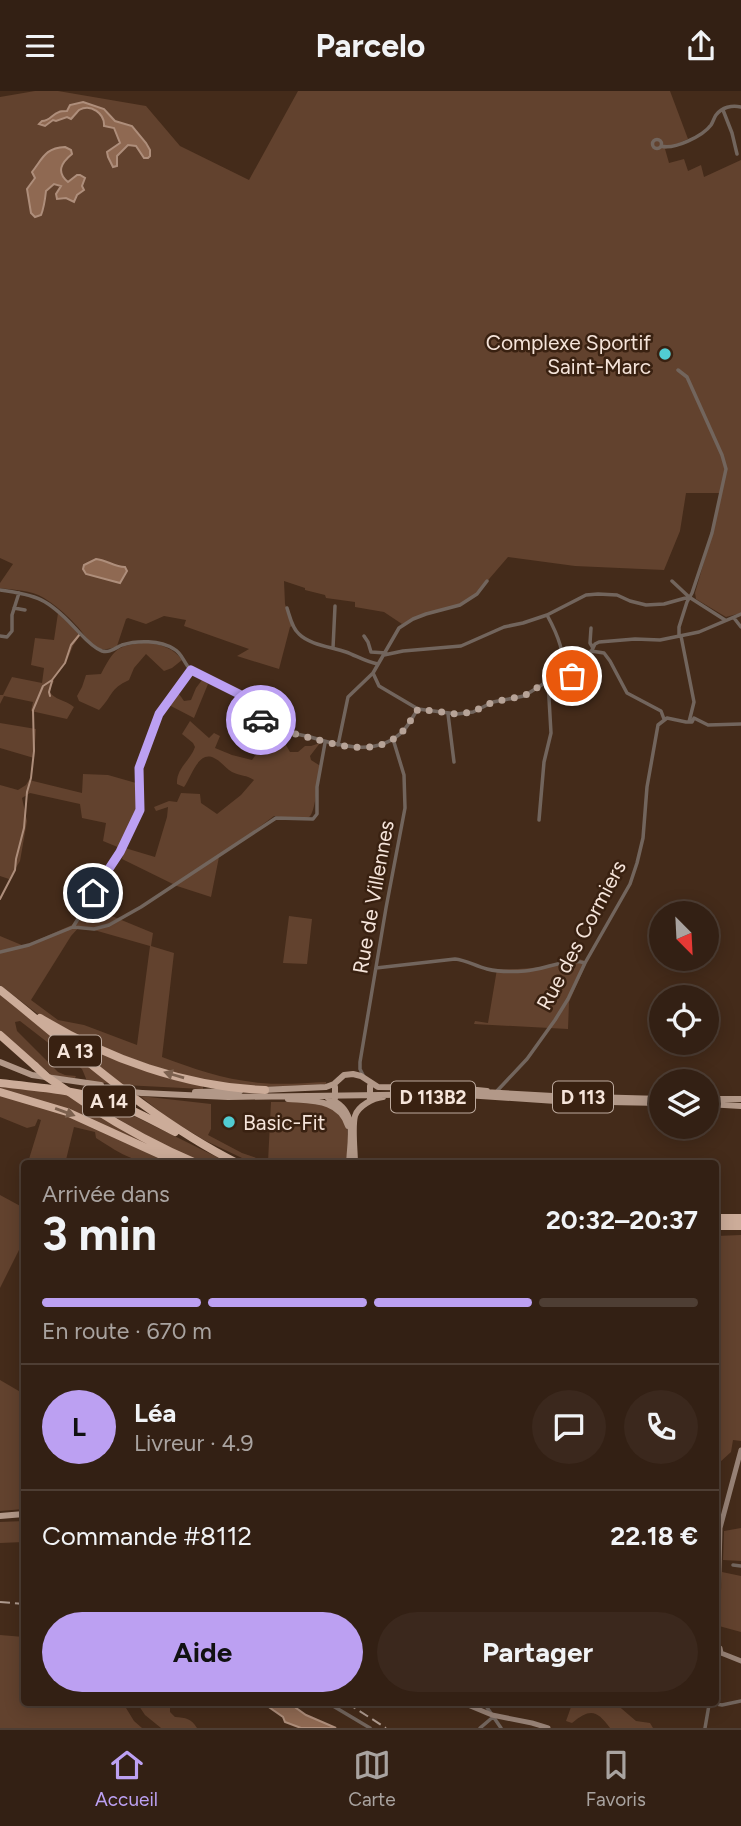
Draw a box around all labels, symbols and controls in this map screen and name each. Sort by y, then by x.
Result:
icon: menu [21,27,59,65]
text: Parcelo [316,27,425,65]
icon: share [682,27,720,65]
place label: Complexe Sportif Saint-Marc [486,330,651,379]
marker: Complexe Sportif Saint-Marc [657,346,673,362]
pin [542,646,602,706]
icon: bag [553,657,591,695]
courier [226,685,296,755]
icon: car [242,701,280,739]
street label: Rue de Villennes [347,818,399,976]
street label: Rue des Cormiers [531,856,631,1014]
pin [63,863,123,923]
icon: home [74,874,112,912]
north arrow [649,901,719,971]
map controls [649,901,719,1139]
button: locate [649,985,719,1055]
road number: A 13 [49,1035,101,1067]
button: layers [649,1069,719,1139]
one-way arrow [163,1070,184,1080]
road number: D 113B2 [391,1081,475,1113]
road number: D 113 [553,1081,613,1113]
road number: A 14 [83,1085,135,1117]
one-way arrow [55,1106,76,1117]
place label: Basic-Fit [243,1110,326,1135]
marker: Basic-Fit [221,1114,237,1130]
text: Arrivée dans [42,1180,170,1208]
text: 20:32–20:37 [546,1204,698,1236]
text: 3 min [42,1206,157,1262]
text: En route · 670 m [42,1317,212,1345]
button: chat [532,1390,606,1464]
button: phone [624,1390,698,1464]
text: Léa [134,1397,176,1429]
text: L [72,1411,86,1443]
text: Livreur · 4.9 [134,1429,254,1457]
text: Commande #8112 [42,1520,252,1552]
text: 22.18 € [610,1520,698,1552]
button: Aide [42,1612,363,1692]
button: Partager [377,1612,698,1692]
tab: Accueil [95,1746,158,1811]
tab: Carte [348,1746,396,1811]
tab: Favoris [586,1746,646,1811]

